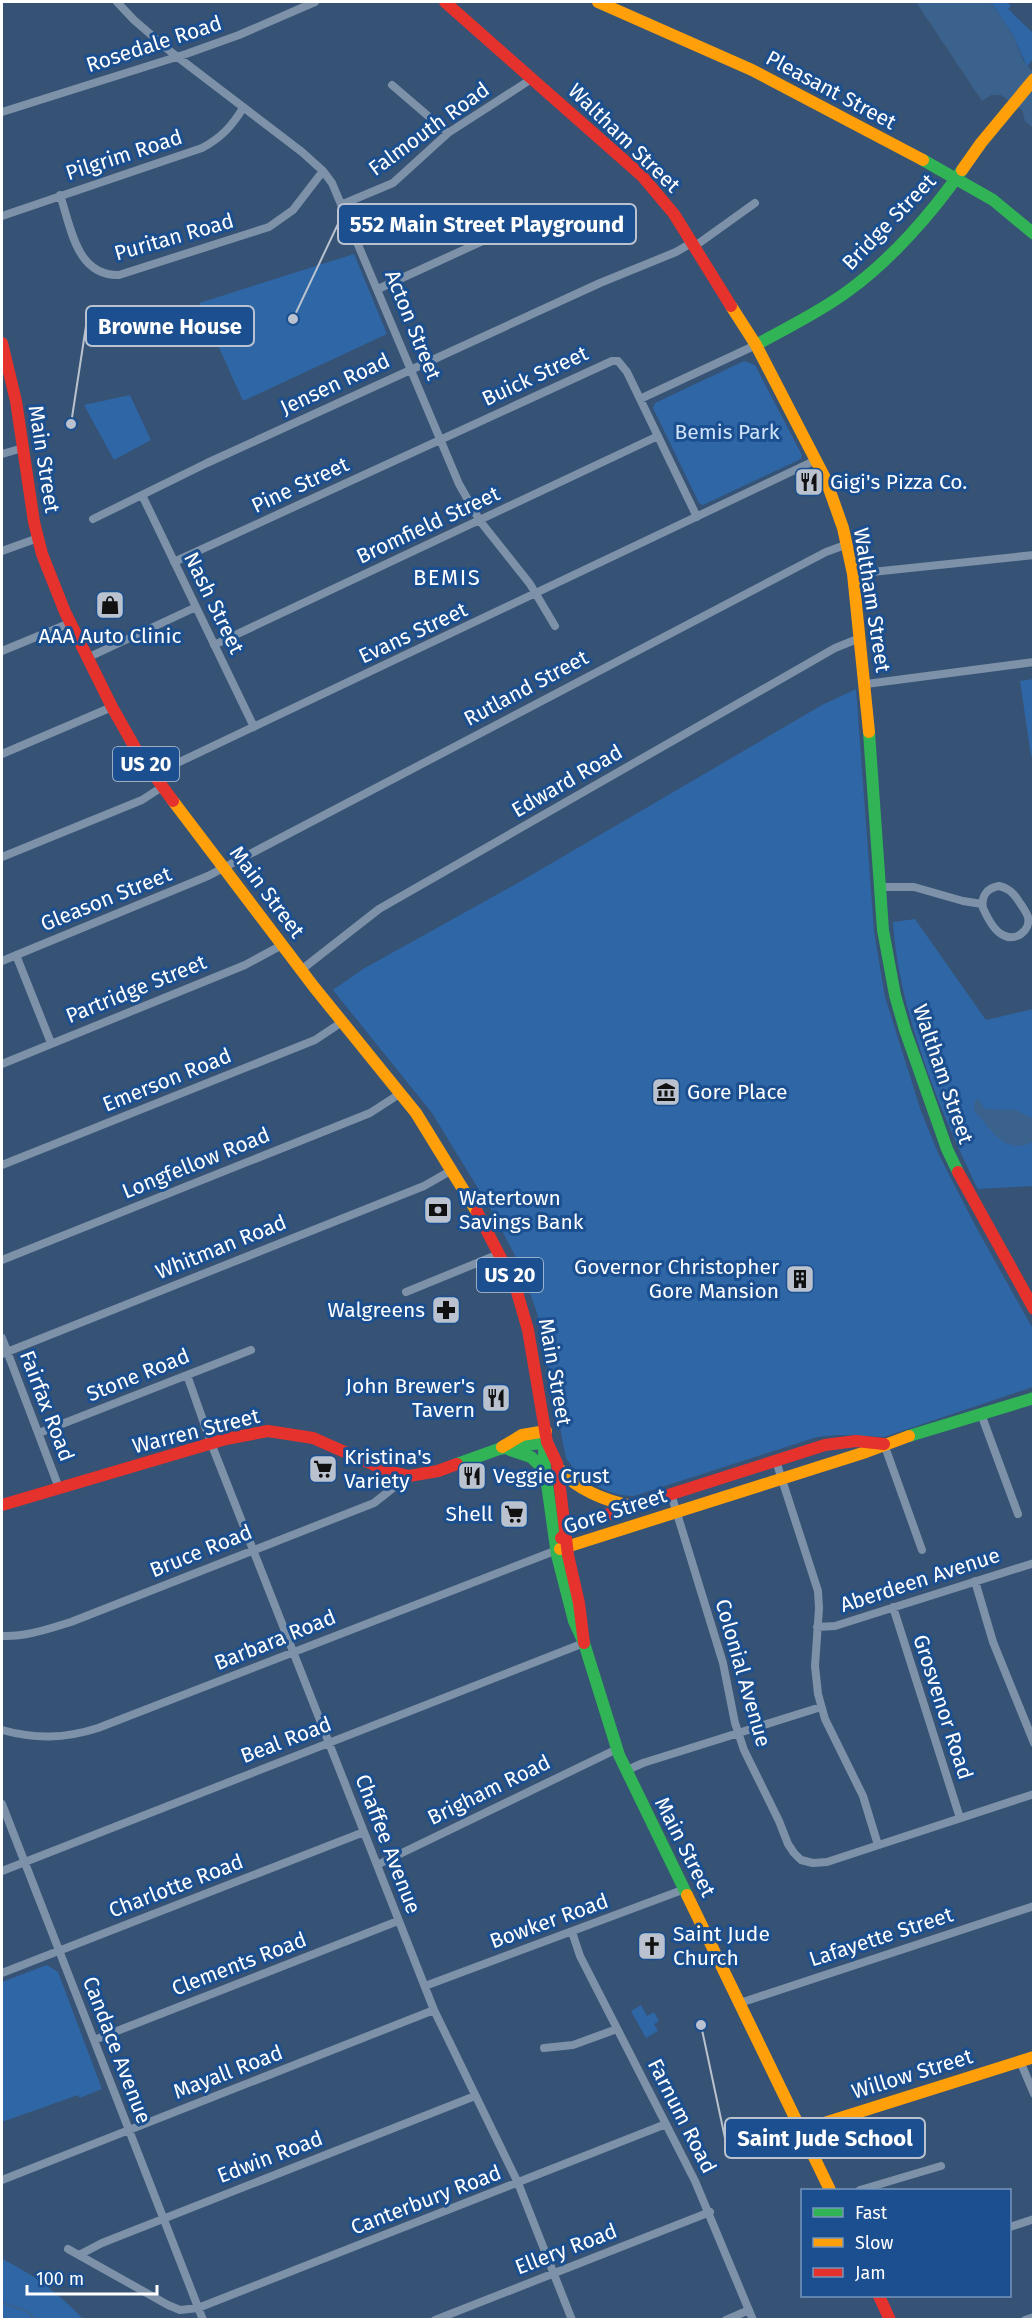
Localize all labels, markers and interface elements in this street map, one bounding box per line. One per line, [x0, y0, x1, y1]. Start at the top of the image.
street label: Rosedale Road [83, 10, 225, 78]
street label: Pleasant Street [761, 45, 901, 135]
street label: Falmouth Road [364, 77, 494, 181]
street label: Waltham Street [562, 78, 686, 198]
street label: Pilgrim Road [62, 124, 186, 186]
street label: Bridge Street [837, 168, 942, 276]
callout: 552 Main Street Playground [338, 204, 636, 244]
street label: Puritan Road [111, 208, 237, 266]
text: 552 Main Street Playground [350, 211, 624, 238]
street label: Acton Street [379, 266, 447, 384]
callout: Browne House [86, 306, 254, 346]
text: Browne House [98, 313, 242, 340]
street label: Buick Street [478, 340, 593, 412]
street label: Jensen Road [276, 347, 394, 421]
street label: Main Street [23, 403, 65, 515]
park label: Bemis Park [675, 419, 780, 445]
street label: Pine Street [247, 451, 353, 519]
restaurant icon: Gigi's Pizza Co. [793, 466, 825, 498]
place label: Gigi's Pizza Co. [830, 469, 967, 495]
street label: Bromfield Street [352, 480, 504, 570]
street label: Waltham Street [848, 526, 896, 675]
street label: Nash Street [178, 548, 250, 659]
district label: BEMIS [413, 564, 481, 591]
shop icon: AAA Auto Clinic [94, 589, 126, 621]
street label: Evans Street [355, 596, 472, 669]
place label: AAA Auto Clinic [39, 623, 181, 649]
street label: Rutland Street [459, 644, 593, 732]
street label: Edward Road [507, 739, 627, 823]
road number: US 20 [113, 747, 179, 781]
street label: Main Street [224, 841, 310, 943]
street label: Gleason Street [37, 861, 176, 937]
street label: Partridge Street [62, 949, 210, 1029]
street label: Waltham Street [907, 1001, 979, 1148]
street label: Emerson Road [99, 1042, 235, 1118]
museum icon: Gore Place [650, 1076, 682, 1108]
place label: Gore Place [687, 1079, 788, 1105]
street label: Longfellow Road [118, 1121, 274, 1205]
place label: Watertown Savings Bank [459, 1185, 584, 1235]
bank icon: Watertown Savings Bank [422, 1194, 454, 1226]
street label: Whitman Road [152, 1209, 290, 1285]
place label: Governor Christopher Gore Mansion [574, 1254, 779, 1304]
road number: US 20 [477, 1258, 543, 1292]
building icon: Governor Christopher Gore Mansion [784, 1263, 816, 1295]
pharmacy icon: Walgreens [430, 1294, 462, 1326]
place label: Walgreens [328, 1297, 425, 1323]
street label: Main Street [533, 1316, 577, 1428]
street label: Stone Road [83, 1343, 193, 1407]
street label: Fairfax Road [14, 1347, 80, 1465]
place label: John Brewer's Tavern [346, 1373, 475, 1423]
restaurant icon: John Brewer's Tavern [480, 1382, 512, 1414]
street label: Warren Street [130, 1403, 263, 1459]
place label: Kristina's Variety [344, 1444, 432, 1494]
supermarket icon: Kristina's Variety [307, 1453, 339, 1485]
restaurant icon: Veggie Crust [456, 1460, 488, 1492]
place label: Veggie Crust [493, 1463, 610, 1489]
street label: Gore Street [560, 1482, 670, 1540]
supermarket icon: Shell [498, 1498, 530, 1530]
place label: Shell [445, 1501, 493, 1527]
street label: Bruce Road [146, 1519, 256, 1583]
street label: Aberdeen Avenue [837, 1542, 1003, 1618]
street label: Colonial Avenue [709, 1596, 777, 1750]
street label: Barbara Road [210, 1604, 340, 1676]
street label: Grosvenor Road [907, 1631, 979, 1783]
street label: Beal Road [237, 1711, 335, 1769]
street label: Brigham Road [423, 1749, 555, 1831]
street label: Chaffee Avenue [349, 1771, 427, 1917]
street label: Main Street [649, 1793, 721, 1902]
street label: Charlotte Road [105, 1848, 247, 1924]
street label: Bowker Road [486, 1888, 612, 1954]
street label: Lafayette Street [806, 1901, 957, 1973]
place label: Saint Jude Church [673, 1921, 770, 1971]
street label: Clements Road [168, 1926, 310, 2002]
church icon: Saint Jude Church [636, 1930, 668, 1962]
street label: Candace Avenue [77, 1973, 157, 2127]
street label: Mayall Road [170, 2039, 286, 2105]
street label: Willow Street [848, 2043, 976, 2105]
street label: Farnum Road [642, 2054, 722, 2178]
callout: Saint Jude School [725, 2118, 925, 2158]
street label: Edwin Road [214, 2125, 326, 2189]
text: Saint Jude School [737, 2125, 913, 2152]
street label: Canterbury Road [347, 2159, 505, 2241]
legend [801, 2189, 1011, 2297]
text: Fast [855, 2202, 888, 2224]
street label: Ellery Road [511, 2218, 621, 2280]
text: Slow [855, 2232, 894, 2254]
scale bar [27, 2258, 158, 2296]
text: Jam [855, 2262, 886, 2284]
text: 100 m [36, 2268, 84, 2290]

